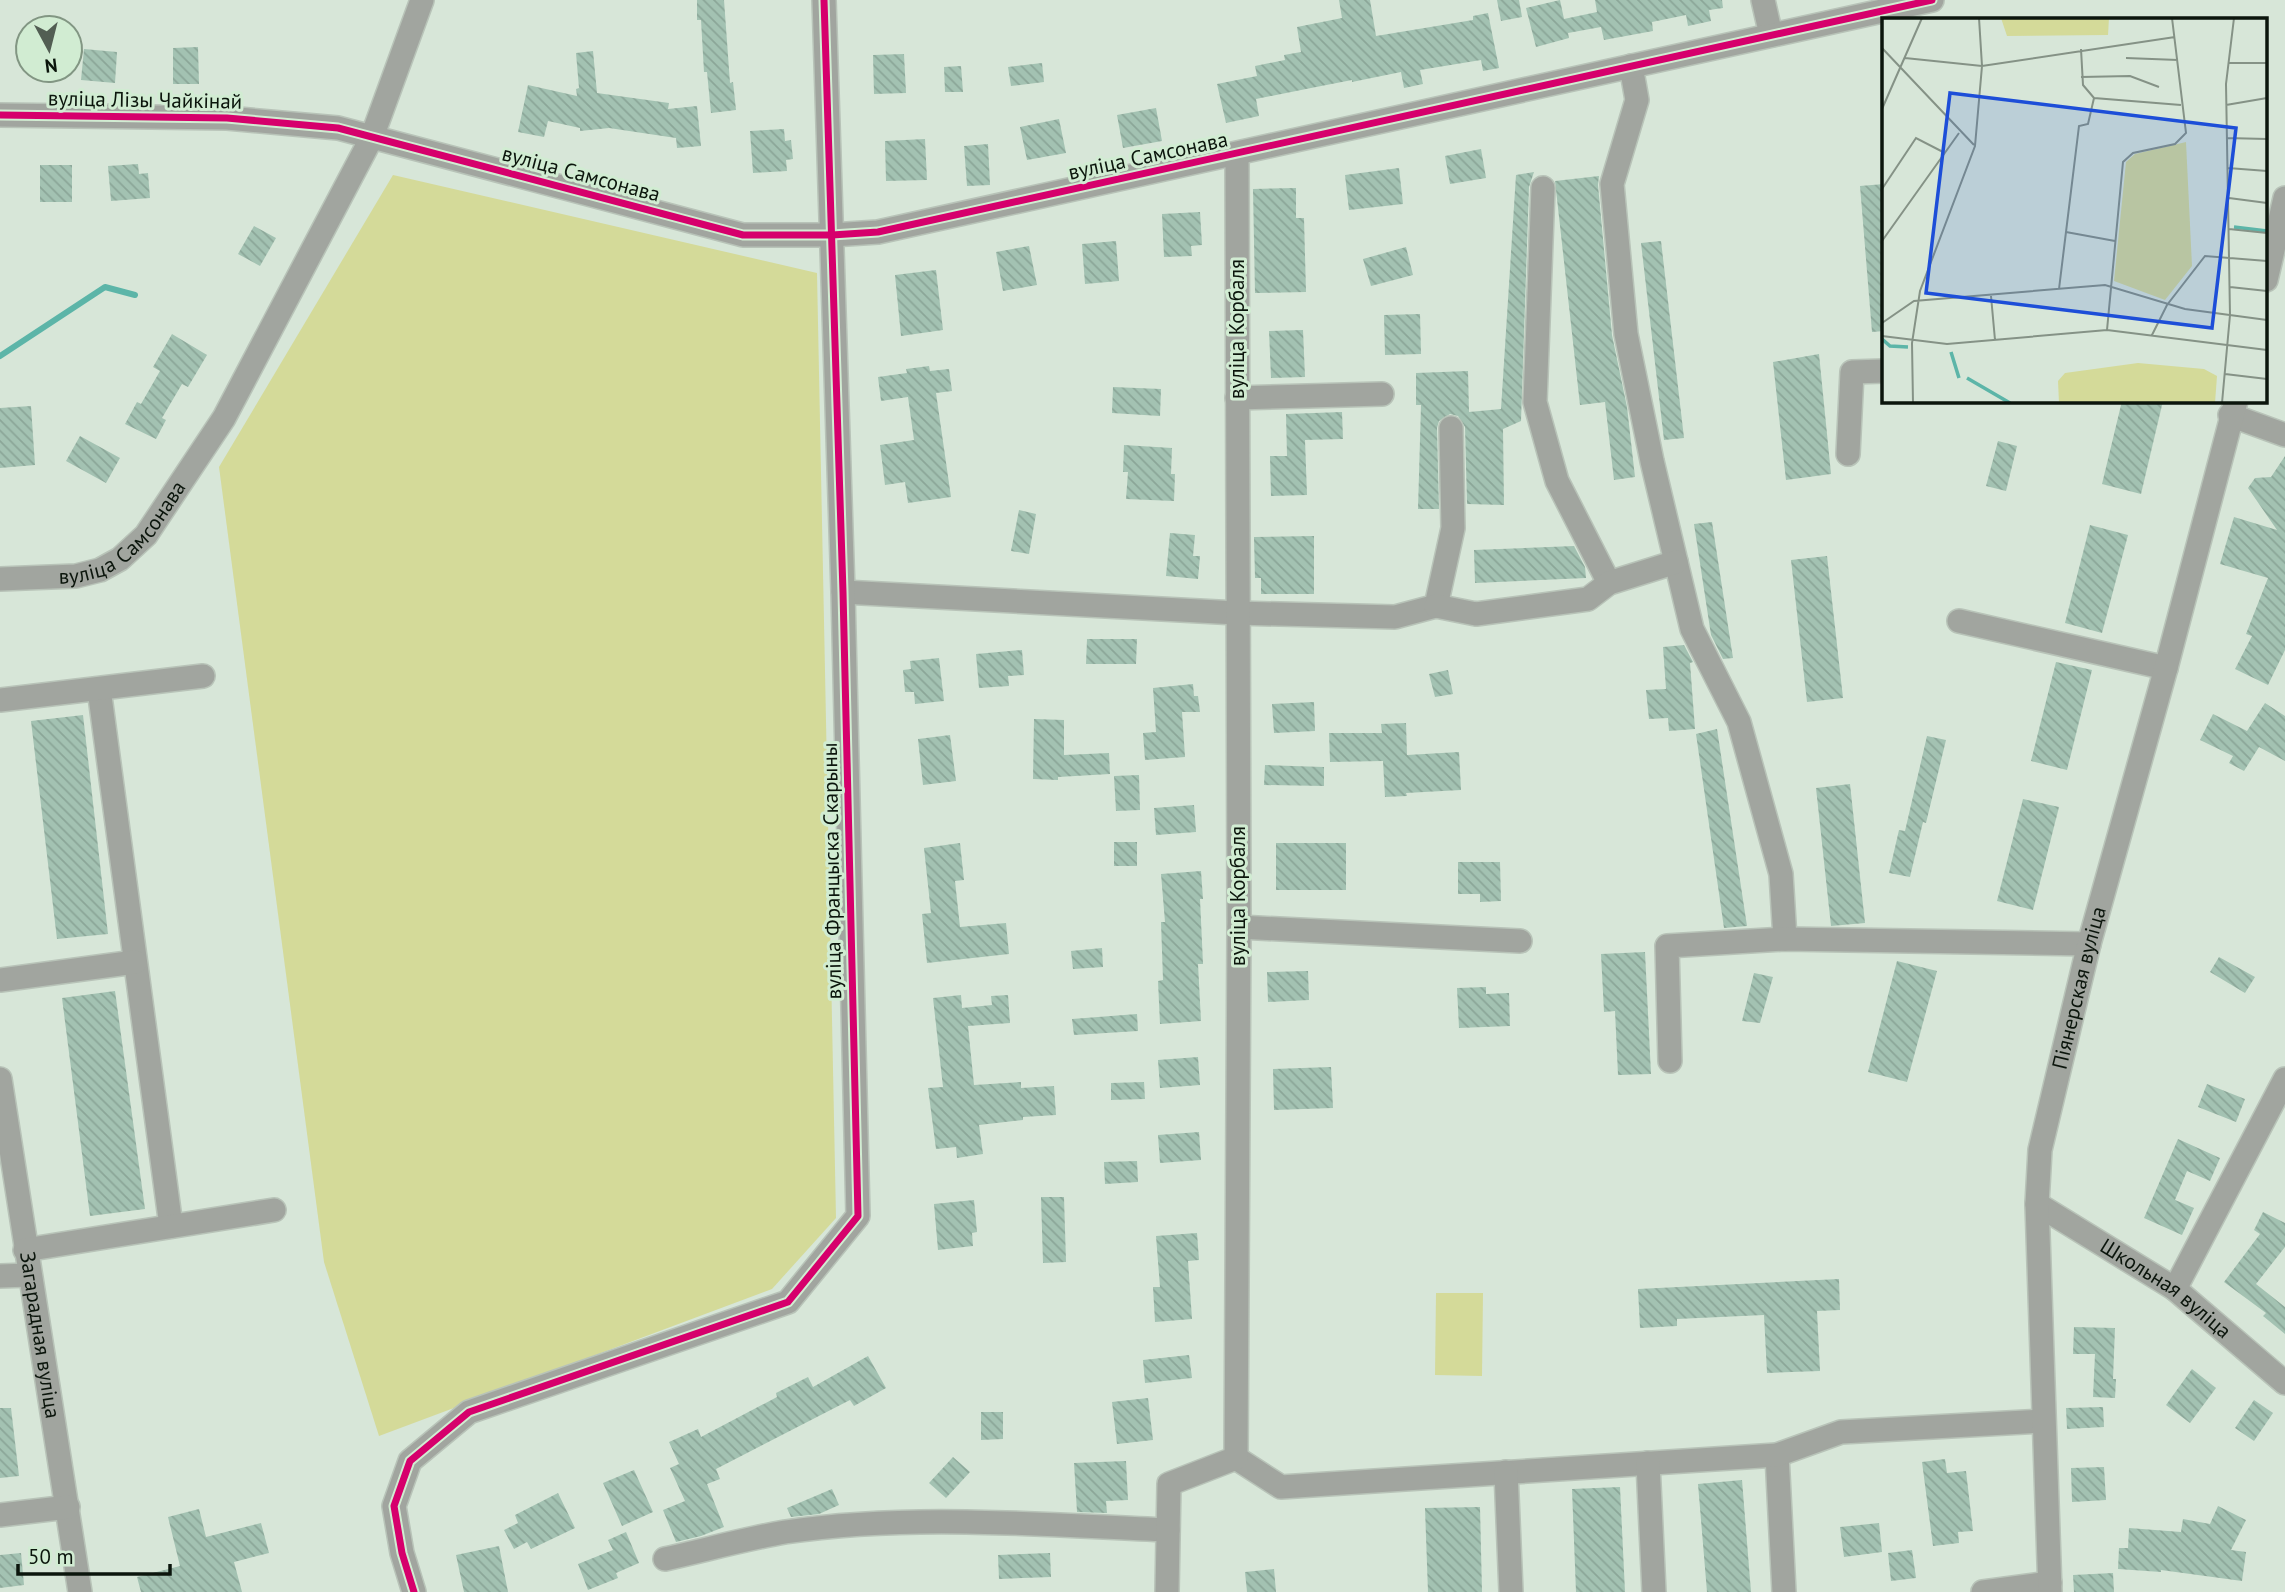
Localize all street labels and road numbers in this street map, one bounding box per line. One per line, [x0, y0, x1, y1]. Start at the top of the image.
street label: вуліца Лізы Чайкінай [48, 84, 242, 115]
street label: вуліца Самсонава [1066, 125, 1230, 186]
street label: вуліца Самсонава [499, 139, 663, 208]
street label: вуліца Корбаля [1223, 259, 1250, 399]
street label: вуліца Самсонава [58, 475, 191, 590]
street label: вуліца Францыска Скарыны [816, 742, 847, 1000]
street label: вуліца Корбаля [1224, 826, 1251, 966]
street label: Піянерская вуліца [2046, 903, 2112, 1072]
street label: Школьная вуліца [2095, 1232, 2237, 1344]
street label: Загарадная вуліца [14, 1249, 67, 1420]

